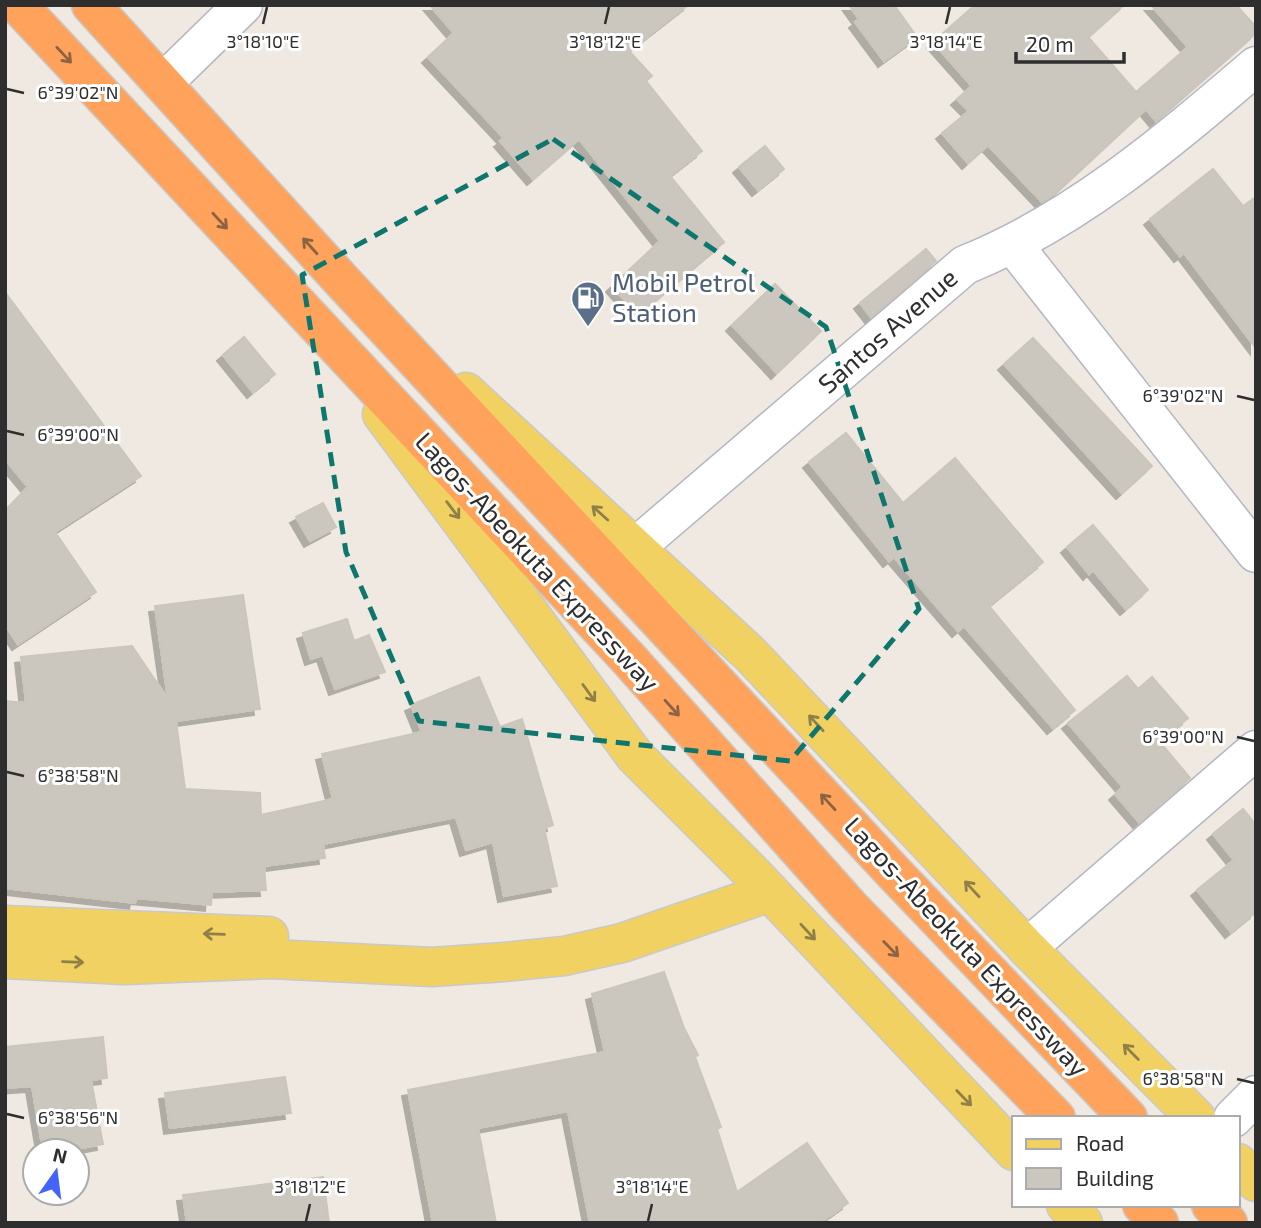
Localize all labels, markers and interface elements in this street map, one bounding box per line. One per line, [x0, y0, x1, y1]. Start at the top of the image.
scale bar [1016, 21, 1124, 65]
text: 3°18'10"E [227, 30, 299, 52]
text: 3°18'12"E [569, 30, 641, 52]
text: 3°18'14"E [910, 30, 983, 52]
text: 20 m [1026, 31, 1074, 56]
one-way arrow [56, 46, 73, 63]
text: 6°39'02"N [38, 81, 118, 103]
one-way arrow [212, 212, 228, 230]
one-way arrow [302, 237, 318, 255]
street label: Santos Avenue [811, 261, 963, 399]
place label: Mobil Petrol Station [612, 266, 756, 327]
fuel station icon: Mobil Petrol Station [569, 279, 607, 328]
text: 6°39'02"N [1143, 384, 1223, 406]
text: 6°39'00"N [37, 423, 119, 445]
street label: Lagos-Abeokuta Expressway [410, 425, 666, 697]
one-way arrow [446, 500, 460, 519]
one-way arrow [592, 506, 610, 522]
one-way arrow [581, 683, 596, 701]
one-way arrow [664, 699, 680, 717]
one-way arrow [808, 715, 825, 733]
text: 6°39'00"N [1142, 725, 1224, 747]
text: 6°38'58"N [37, 764, 119, 786]
one-way arrow [820, 793, 836, 811]
street label: Lagos-Abeokuta Expressway [839, 810, 1095, 1082]
one-way arrow [963, 881, 980, 898]
one-way arrow [799, 923, 816, 940]
one-way arrow [203, 927, 226, 940]
one-way arrow [882, 940, 899, 957]
one-way arrow [62, 956, 85, 969]
one-way arrow [1122, 1044, 1139, 1061]
text: 6°38'58"N [1142, 1067, 1224, 1089]
one-way arrow [955, 1089, 972, 1106]
text: 6°38'56"N [38, 1106, 118, 1128]
legend [1012, 1116, 1240, 1207]
text: Road [1076, 1130, 1124, 1155]
north arrow [21, 1137, 91, 1207]
text: N [51, 1142, 70, 1168]
text: Building [1076, 1165, 1154, 1190]
text: 3°18'12"E [274, 1175, 346, 1197]
text: 3°18'14"E [616, 1175, 689, 1197]

